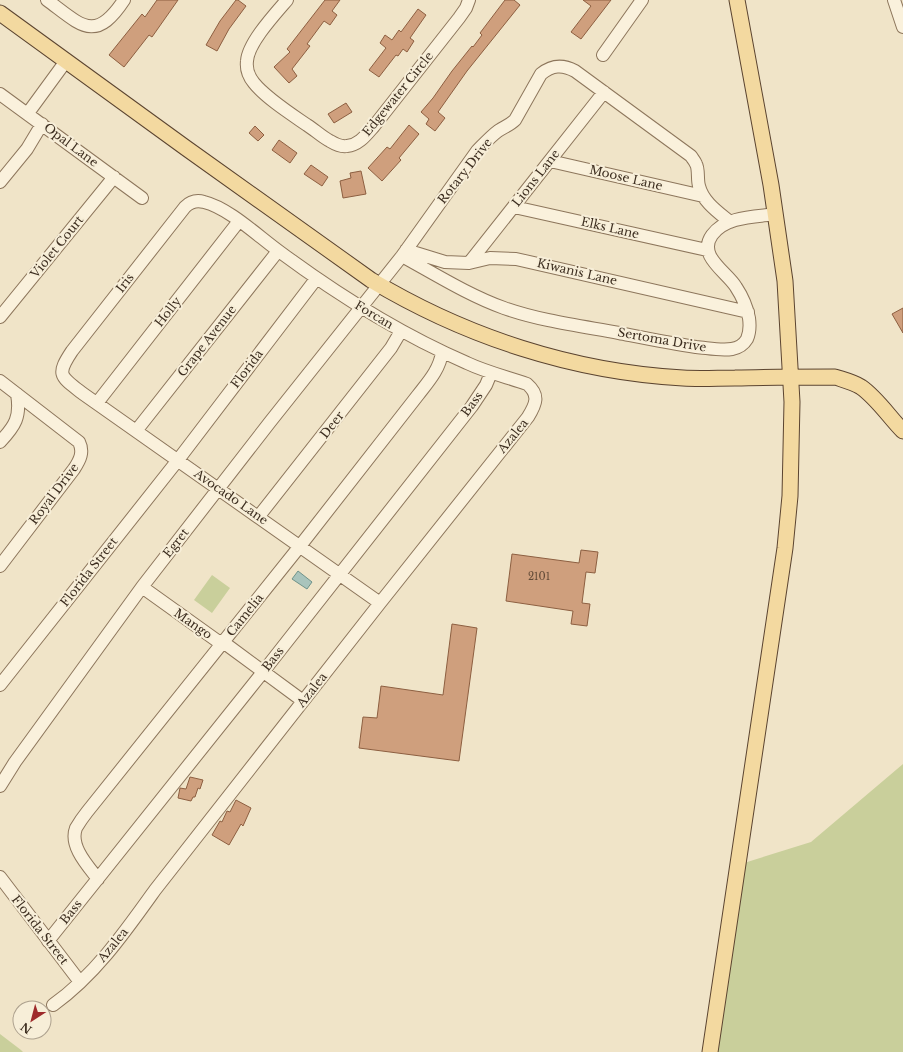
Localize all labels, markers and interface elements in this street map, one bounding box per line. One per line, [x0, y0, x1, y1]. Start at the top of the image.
street label: Edgewater Circle [359, 48, 436, 139]
street label: Opal Lane [41, 119, 101, 170]
street label: Rotary Drive [434, 135, 495, 206]
street label: Lions Lane [509, 146, 563, 209]
street label: Moose Lane [588, 162, 664, 193]
street label: Violet Court [26, 212, 87, 282]
street label: Elks Lane [579, 214, 641, 242]
street label: Kiwanis Lane [536, 255, 619, 288]
street label: Iris [112, 270, 137, 295]
street label: Holly [151, 293, 184, 330]
street label: Forcan [352, 297, 396, 332]
street label: Grape Avenue [174, 302, 239, 379]
street label: Sertoma Drive [617, 324, 708, 355]
street label: Florida [227, 346, 266, 391]
street label: Bass [458, 388, 486, 419]
street label: Deer [316, 408, 347, 441]
street label: Azalea [494, 415, 531, 457]
street label: Royal Drive [26, 460, 82, 527]
street label: Avocado Lane [191, 465, 271, 528]
street label: Egret [160, 525, 192, 560]
street label: Florida Street [57, 534, 121, 609]
house number: 2101 [528, 570, 550, 583]
street label: Camelia [223, 590, 267, 639]
street label: Mango [171, 605, 215, 642]
street label: Bass [258, 644, 287, 674]
street label: Azalea [293, 669, 330, 711]
street label: Florida Street [9, 892, 72, 968]
street label: Bass [56, 897, 85, 927]
street label: Azalea [94, 924, 131, 966]
north arrow [12, 1000, 52, 1040]
text: N [17, 1019, 34, 1037]

